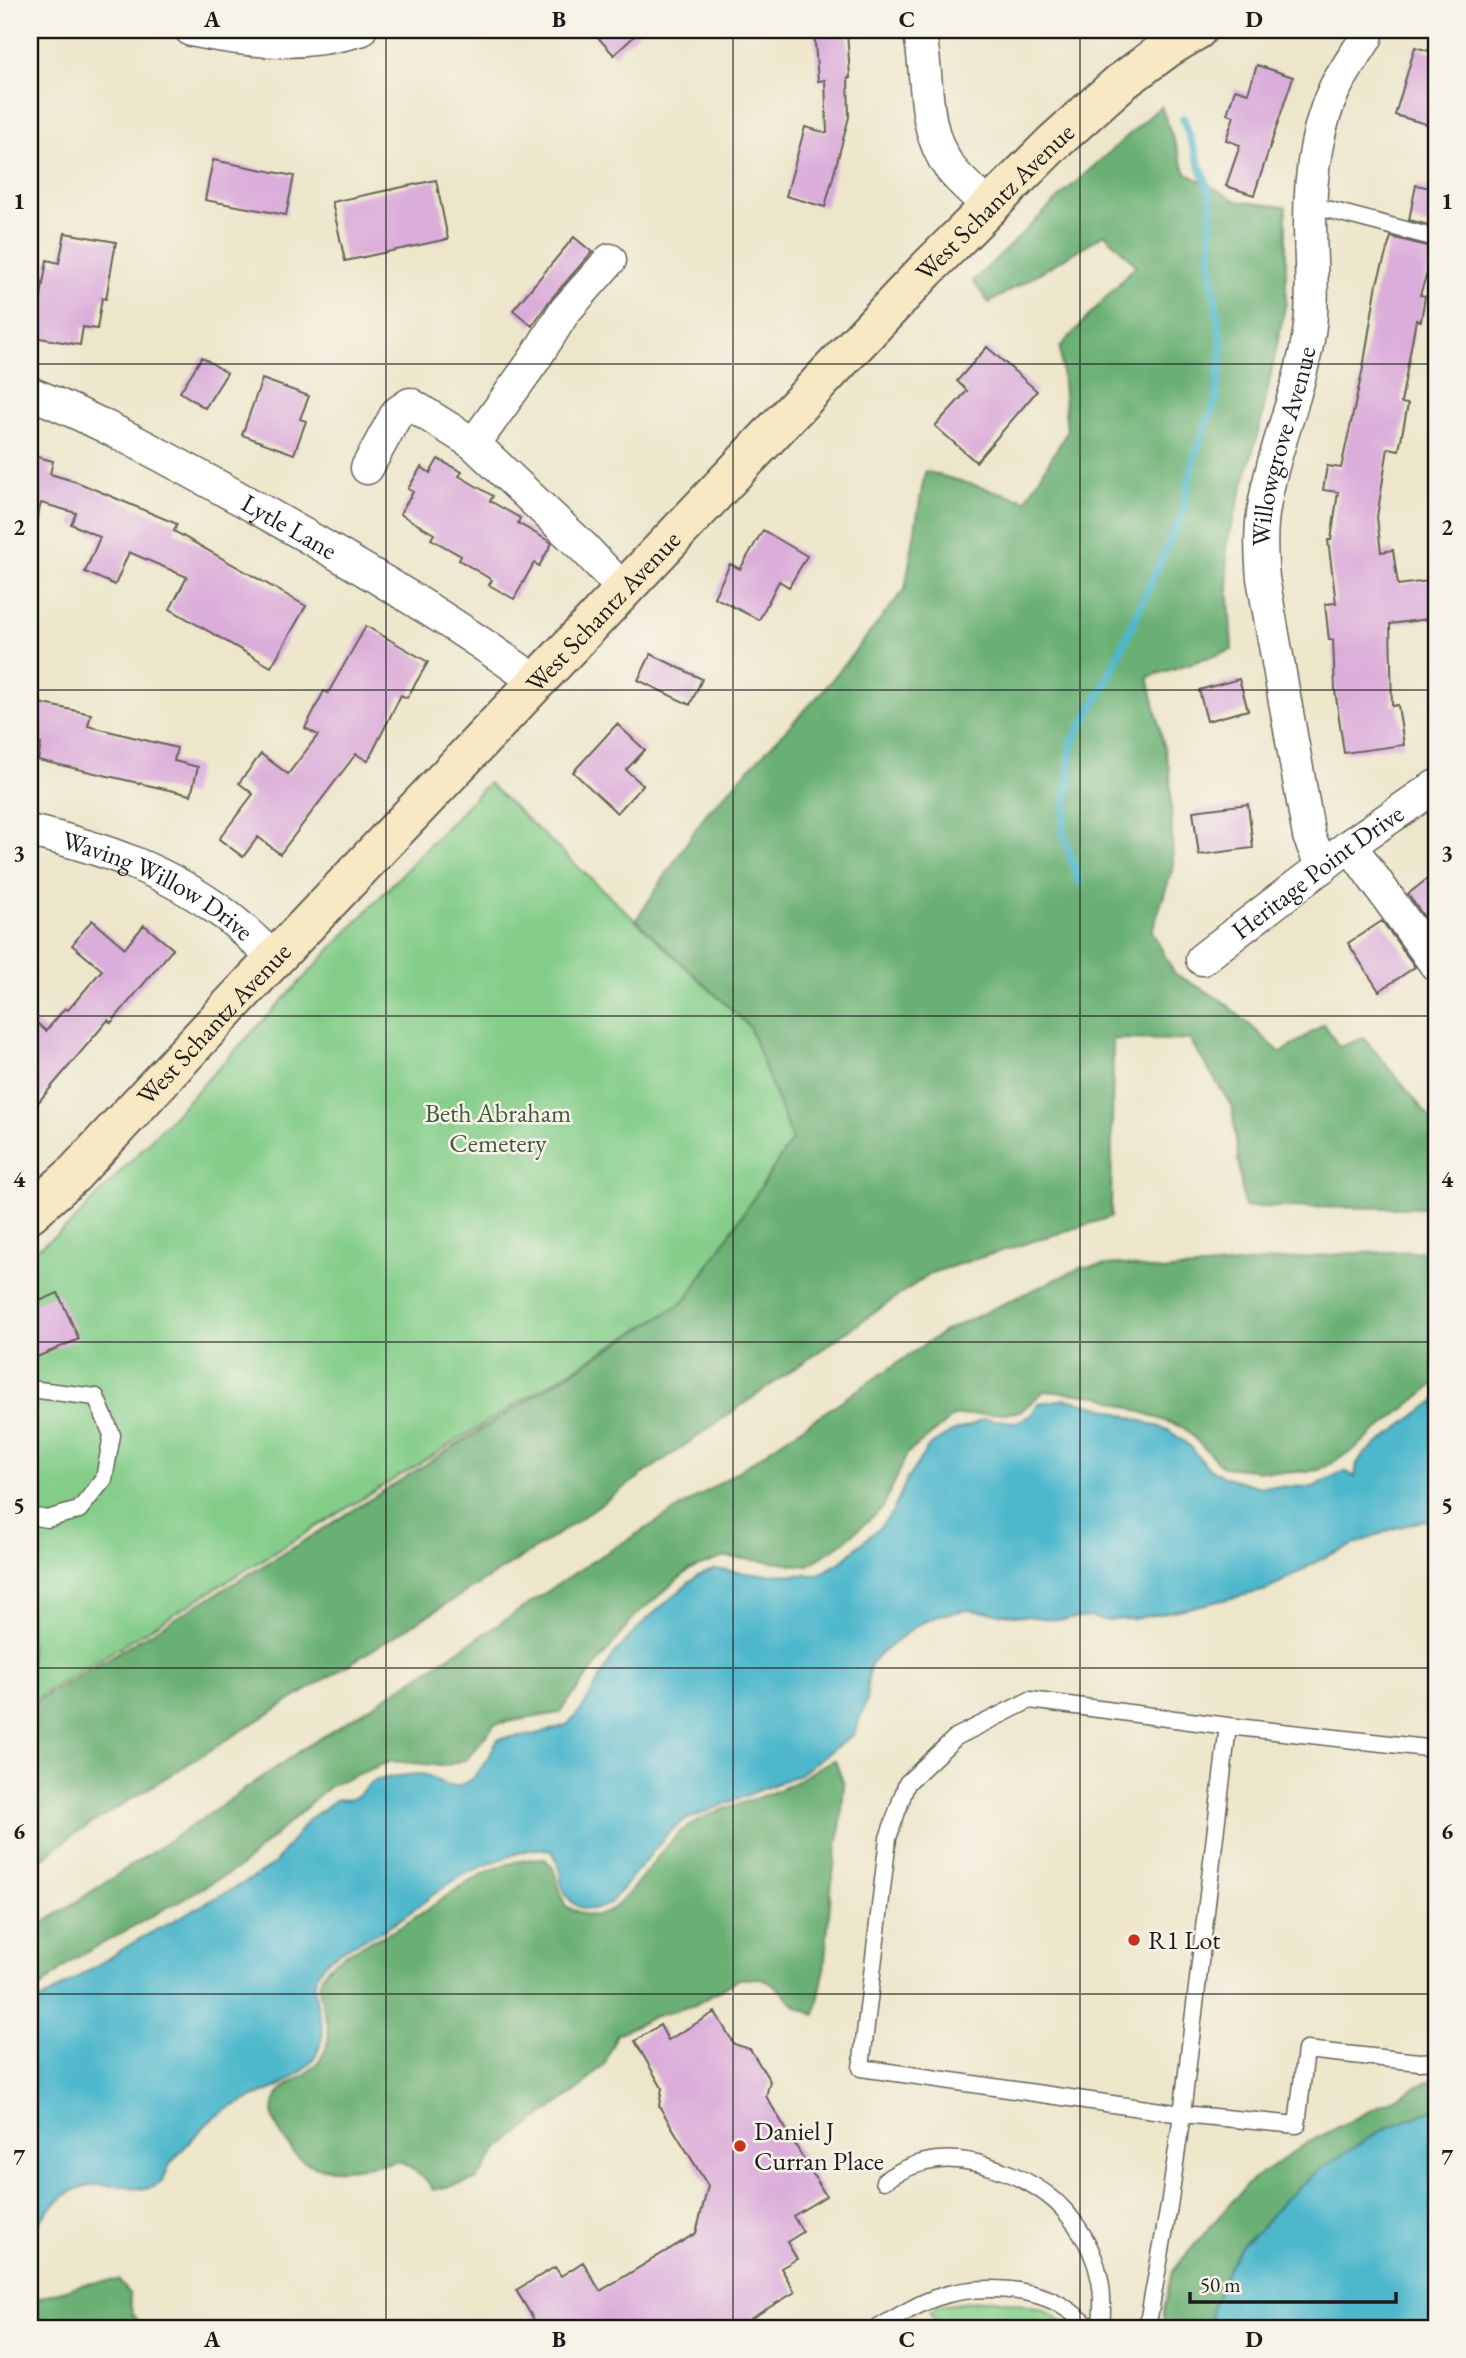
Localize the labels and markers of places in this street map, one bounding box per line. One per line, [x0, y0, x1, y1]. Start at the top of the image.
place label: R1 Lot [1148, 1923, 1220, 1957]
marker: R1 Lot [1126, 1932, 1142, 1948]
place label: Daniel J Curran Place [754, 2114, 884, 2178]
marker: Daniel J Curran Place [732, 2138, 748, 2154]

